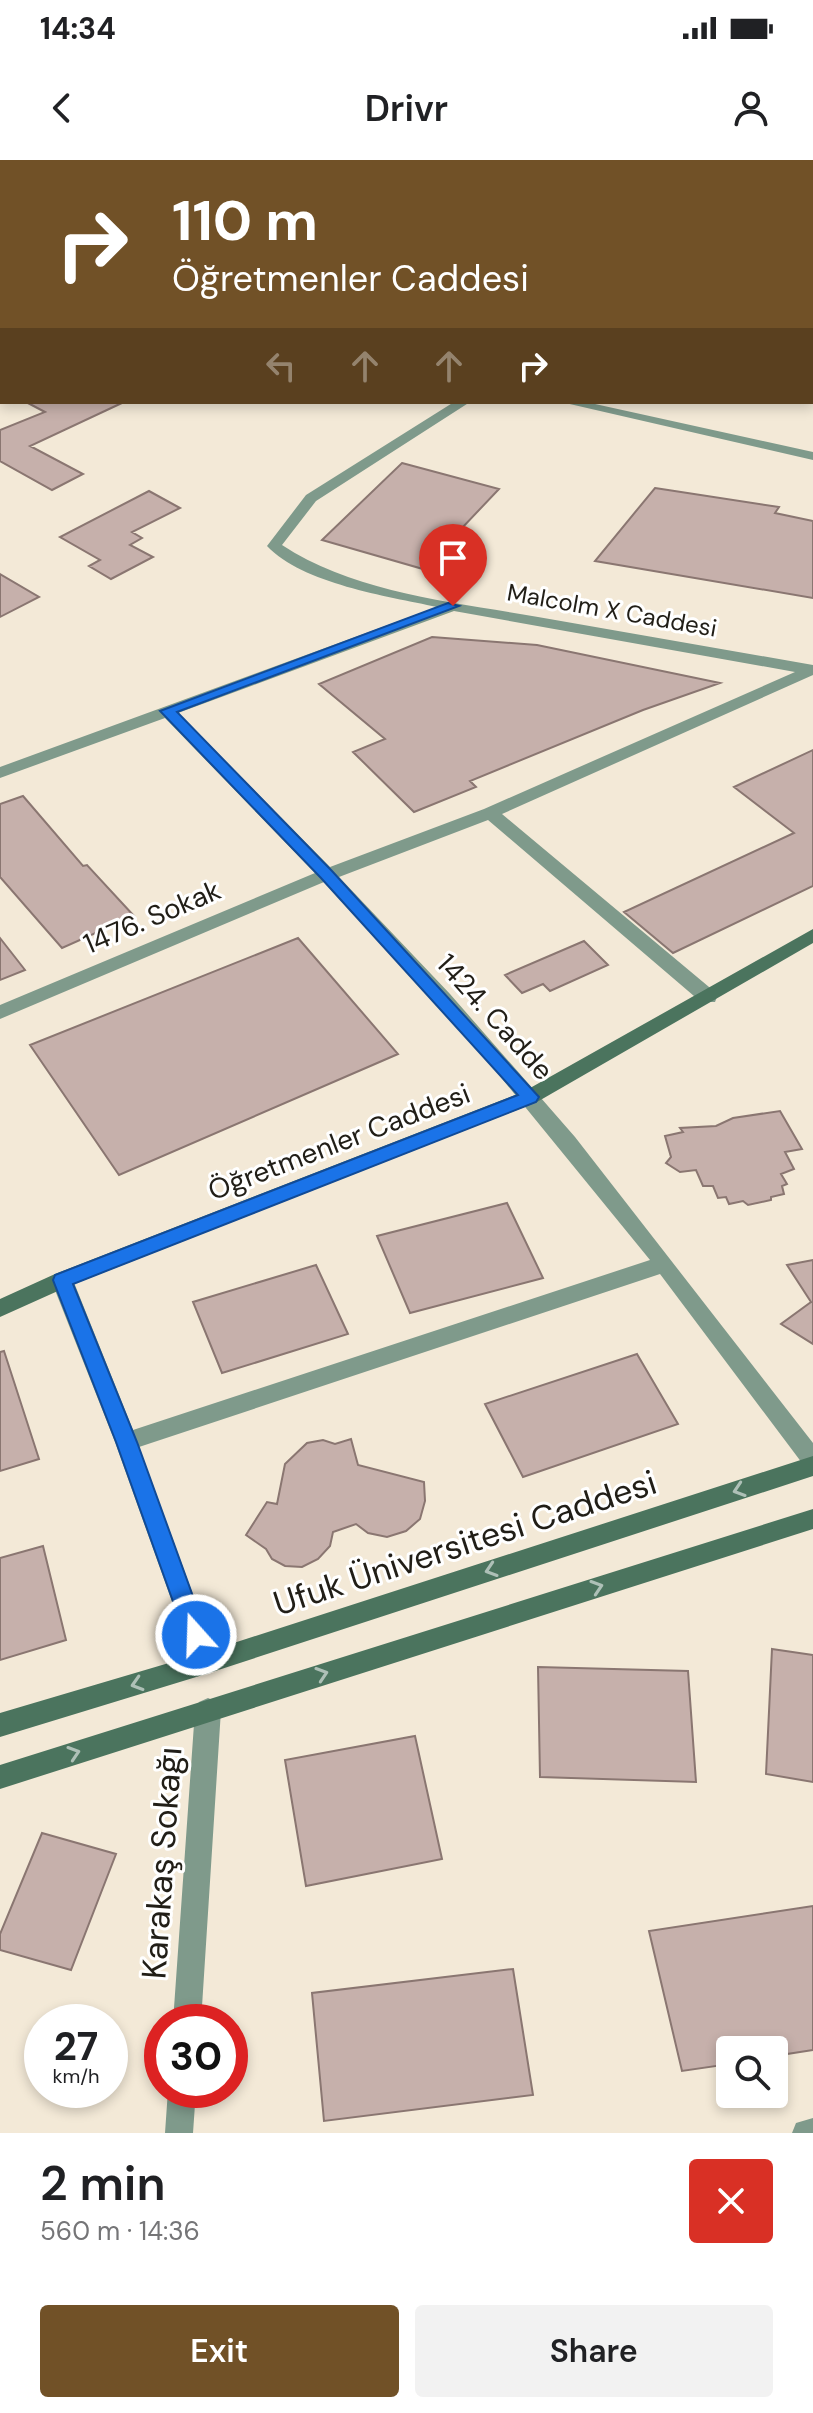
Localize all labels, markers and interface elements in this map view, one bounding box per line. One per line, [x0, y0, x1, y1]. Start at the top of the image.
text: 14:34 [40, 9, 116, 48]
text: Drivr [365, 85, 448, 132]
icon: back [40, 86, 84, 130]
icon: person [729, 86, 773, 130]
text: 110 m [172, 184, 318, 257]
icon: right [40, 192, 144, 296]
text: Öğretmenler Caddesi [172, 255, 529, 302]
icon: left [259, 344, 303, 388]
icon: ahead [343, 344, 387, 388]
icon: ahead [427, 344, 471, 388]
icon: right [511, 344, 555, 388]
pin [419, 524, 487, 606]
icon: arrive [431, 536, 475, 580]
street label: Malcolm X Caddesi [505, 576, 719, 644]
street label: 1476. Sokak [78, 872, 226, 962]
street label: 1424. Cadde [428, 946, 562, 1088]
street label: Öğretmenler Caddesi [203, 1075, 475, 1209]
street label: Ufuk Üniversitesi Caddesi [268, 1460, 662, 1626]
one-way arrow [732, 1481, 746, 1497]
one-way arrow [485, 1561, 499, 1577]
one-way arrow [589, 1581, 603, 1597]
position arrow [154, 1593, 238, 1677]
one-way arrow [315, 1667, 328, 1683]
one-way arrow [131, 1675, 145, 1691]
one-way arrow [67, 1746, 81, 1762]
street label: Karakaş Sokağı [131, 1746, 193, 1980]
speed limit sign: 30 [144, 2004, 248, 2108]
text: 27 [54, 2020, 98, 2072]
map controls [716, 2036, 788, 2108]
button: search [716, 2036, 788, 2108]
text: km/h [52, 2063, 100, 2089]
text: 2 min [40, 2152, 166, 2215]
button: close [689, 2159, 773, 2243]
text: 560 m · 14:36 [40, 2214, 200, 2248]
button: Exit [40, 2305, 399, 2397]
button: Share [415, 2305, 773, 2397]

